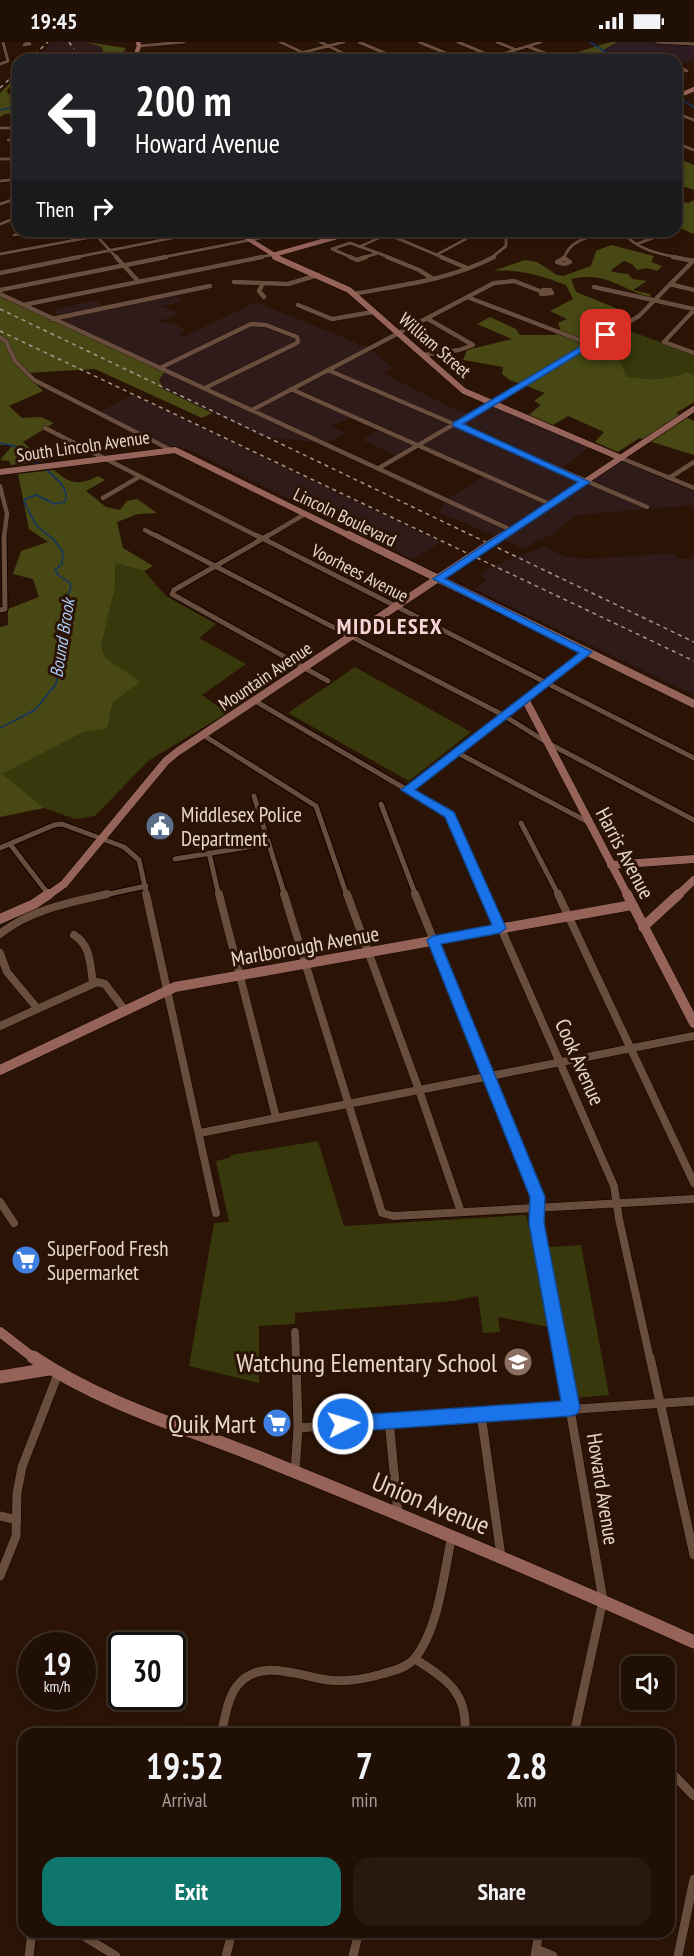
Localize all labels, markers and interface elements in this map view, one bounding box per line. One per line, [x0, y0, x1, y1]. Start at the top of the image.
text: 19:45 [30, 7, 78, 35]
text: 200 m [135, 73, 232, 128]
icon: left [36, 78, 114, 156]
text: Howard Avenue [135, 126, 280, 160]
icon: right [86, 192, 119, 225]
text: Then [36, 195, 74, 223]
street label: William Street [394, 307, 476, 383]
pin [580, 309, 631, 360]
icon: arrive [589, 318, 622, 351]
street label: South Lincoln Avenue [15, 425, 151, 467]
street label: Lincoln Boulevard [290, 482, 400, 552]
street label: Voorhees Avenue [307, 538, 412, 607]
water label: Bound Brook [44, 595, 80, 679]
district label: MIDDLESEX [337, 612, 443, 640]
street label: Mountain Avenue [214, 636, 316, 716]
place label: Middlesex Police Department [181, 801, 302, 852]
street label: Harris Avenue [590, 803, 660, 903]
public building icon: Middlesex Police Department [144, 810, 176, 842]
street label: Marlborough Avenue [229, 920, 381, 972]
street label: Cook Avenue [549, 1015, 611, 1109]
place label: SuperFood Fresh Supermarket [47, 1235, 168, 1286]
supermarket icon: SuperFood Fresh Supermarket [10, 1244, 42, 1276]
place label: Watchung Elementary School [236, 1346, 497, 1379]
school or university icon: Watchung Elementary School [502, 1346, 534, 1378]
position arrow [311, 1392, 375, 1456]
place label: Quik Mart [168, 1407, 256, 1440]
supermarket icon: Quik Mart [261, 1407, 293, 1439]
street label: Howard Avenue [581, 1431, 625, 1547]
street label: Union Avenue [367, 1465, 495, 1541]
speed limit sign: 30 [108, 1632, 186, 1710]
text: 19 [43, 1644, 71, 1683]
map controls [621, 1656, 675, 1710]
button: sound [621, 1656, 675, 1710]
text: km/h [44, 1677, 70, 1696]
text: 19:52 [146, 1742, 224, 1789]
text: 7 [356, 1742, 373, 1789]
text: 2.8 [505, 1742, 547, 1789]
text: Arrival [162, 1787, 207, 1813]
text: min [351, 1787, 377, 1813]
text: km [516, 1787, 537, 1813]
button: Exit [42, 1857, 341, 1926]
button: Share [353, 1857, 651, 1926]

